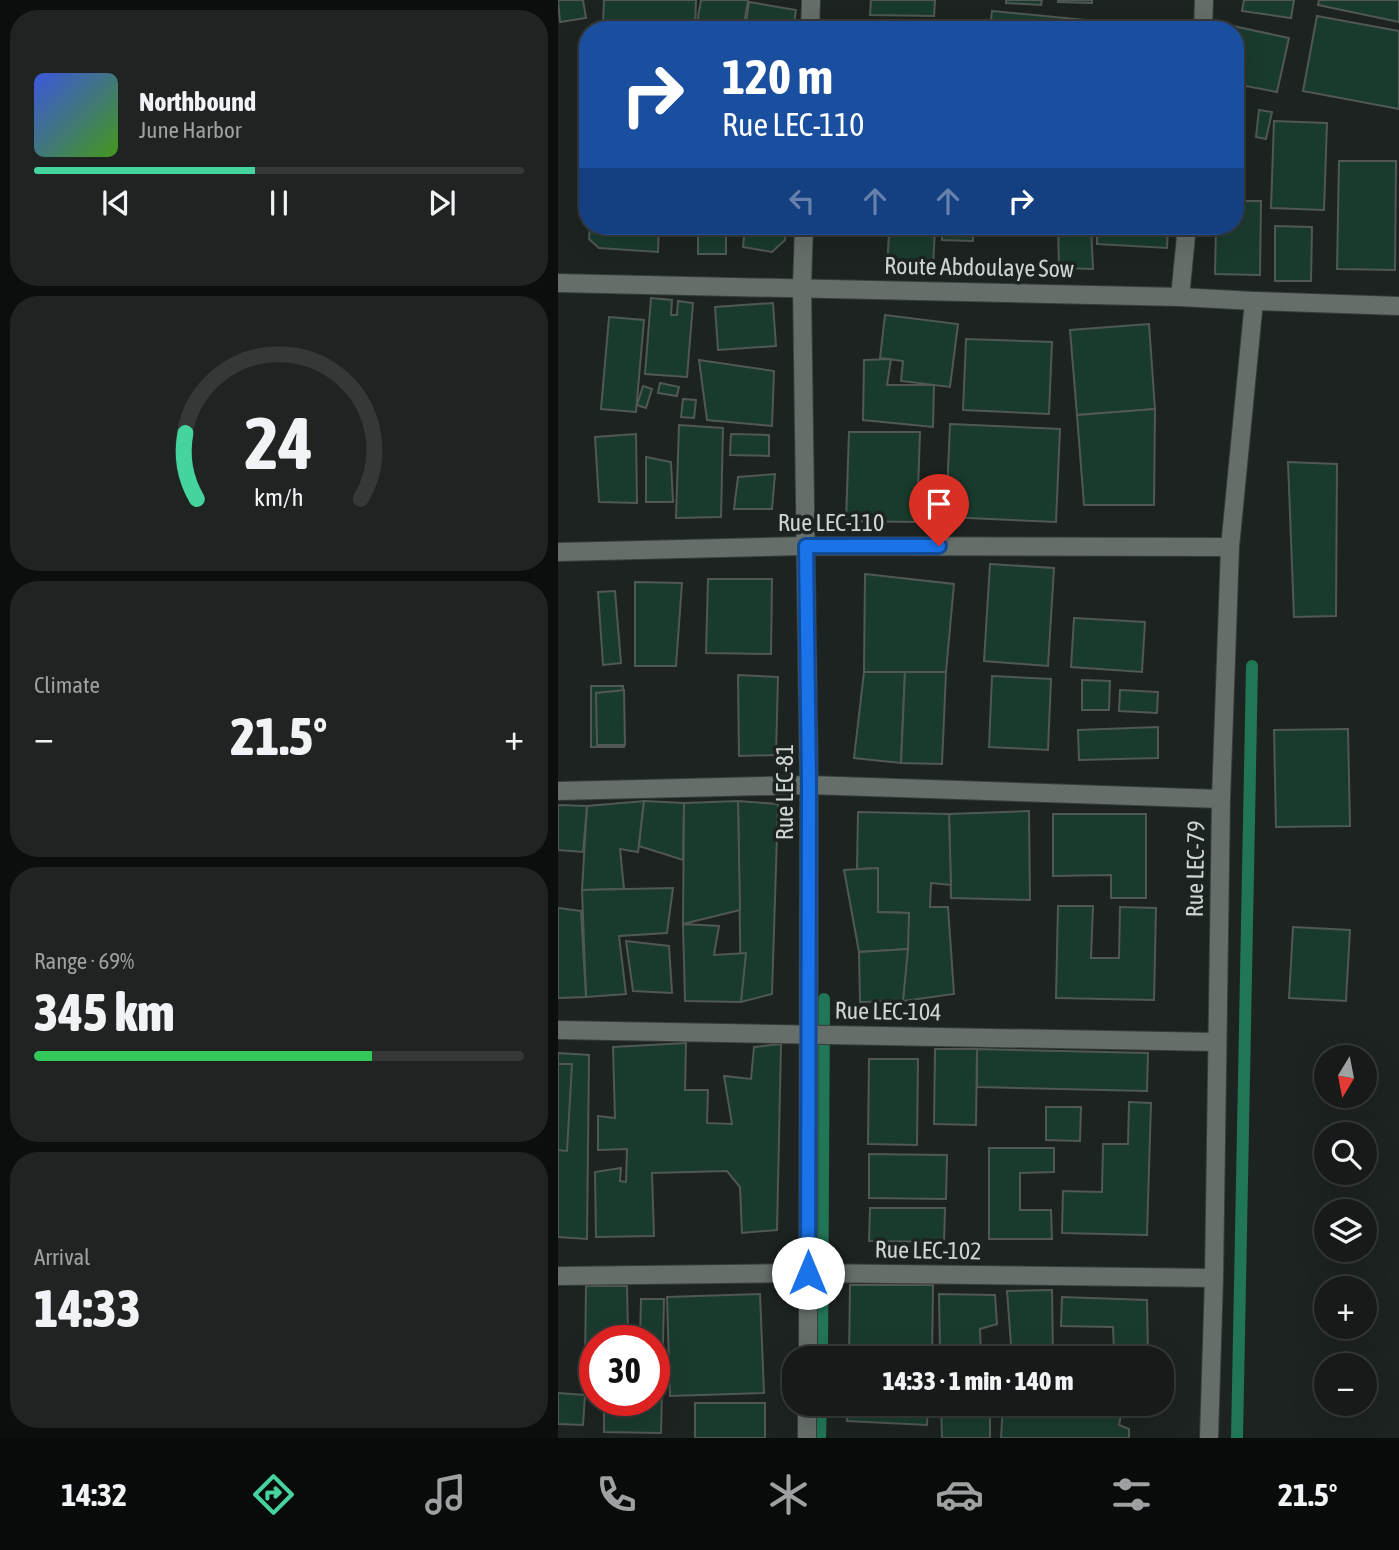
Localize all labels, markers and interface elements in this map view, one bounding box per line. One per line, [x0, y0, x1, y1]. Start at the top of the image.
text: 120 m [722, 48, 833, 104]
icon: right [607, 49, 698, 140]
text: Northbound [139, 87, 256, 117]
text: Rue LEC-110 [722, 106, 864, 143]
text: June Harbor [139, 117, 242, 143]
icon: left [783, 182, 821, 220]
icon: ahead [856, 182, 894, 220]
icon: ahead [929, 182, 967, 220]
icon: right [1002, 182, 1040, 220]
icon: previous [97, 184, 135, 222]
icon: pause [260, 184, 298, 222]
icon: next [423, 184, 461, 222]
street label: Route Abdoulaye Sow [884, 252, 1074, 282]
text: 24 [245, 402, 313, 485]
pin [909, 474, 969, 546]
text: km/h [254, 483, 304, 511]
icon: arrive [920, 485, 958, 523]
street label: Rue LEC-110 [778, 509, 884, 536]
text: Climate [34, 672, 100, 698]
text: 21.5° [231, 706, 327, 766]
text: − [34, 715, 54, 758]
text: + [504, 715, 524, 758]
street label: Rue LEC-81 [771, 744, 798, 840]
street label: Rue LEC-79 [1181, 820, 1209, 918]
text: Range · 69% [34, 948, 134, 974]
text: 345 km [34, 982, 175, 1042]
street label: Rue LEC-104 [834, 997, 942, 1025]
north arrow [1314, 1045, 1377, 1108]
map controls [1314, 1045, 1377, 1416]
button: search [1314, 1122, 1377, 1185]
button: layers [1314, 1199, 1377, 1262]
position arrow [771, 1236, 845, 1310]
street label: Rue LEC-102 [874, 1236, 982, 1264]
text: Arrival [34, 1244, 90, 1270]
button: + [1314, 1276, 1377, 1339]
text: 14:33 [34, 1278, 141, 1338]
speed limit sign: 30 [579, 1325, 670, 1416]
button: − [1314, 1353, 1377, 1416]
text: 14:33 · 1 min · 140 m [883, 1366, 1073, 1396]
icon: directions [249, 1470, 298, 1519]
icon: music [421, 1470, 470, 1519]
icon: phone [592, 1470, 641, 1519]
icon: climate [764, 1470, 813, 1519]
icon: car [935, 1470, 984, 1519]
icon: filters [1107, 1470, 1156, 1519]
text: 14:32 [61, 1476, 127, 1513]
text: 21.5° [1278, 1476, 1338, 1513]

